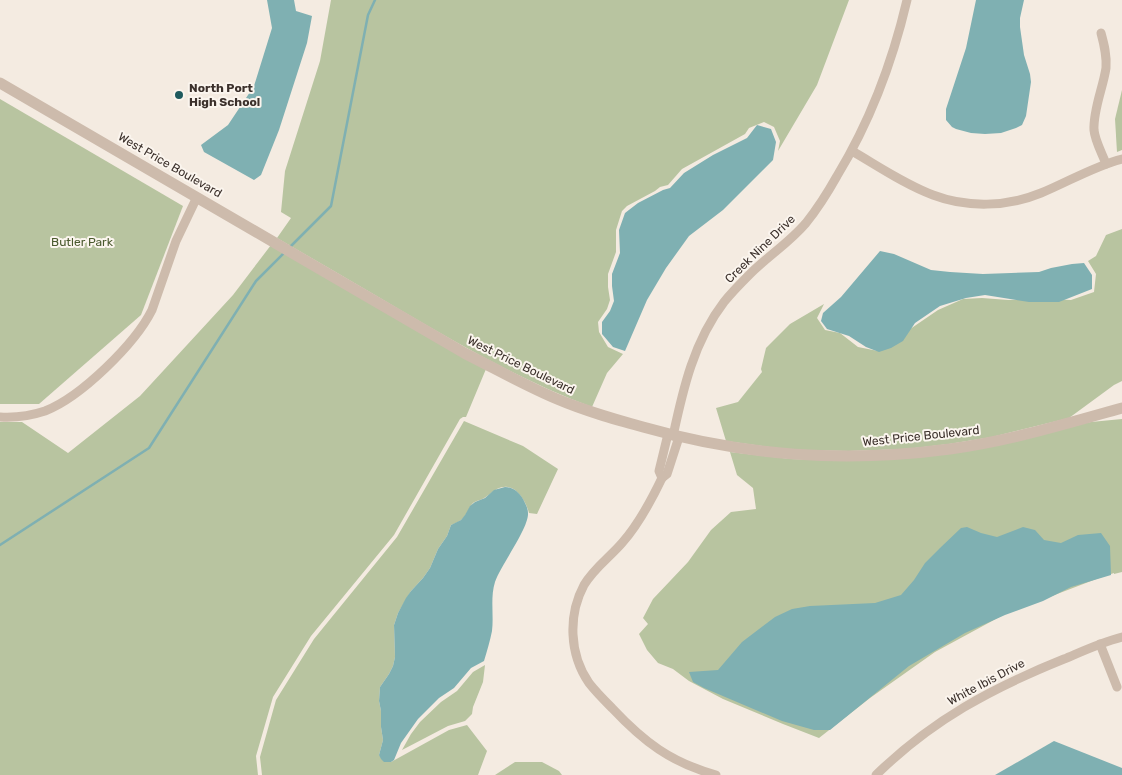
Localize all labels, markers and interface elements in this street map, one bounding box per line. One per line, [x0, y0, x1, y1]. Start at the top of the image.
place label: North Port High School [189, 81, 260, 109]
marker: North Port High School [173, 89, 185, 101]
street label: West Price Boulevard [116, 130, 224, 200]
street label: Creek Nine Drive [722, 212, 798, 286]
park label: Butler Park [51, 235, 114, 249]
street label: West Price Boulevard [465, 333, 577, 397]
street label: West Price Boulevard [862, 423, 980, 449]
street label: White Ibis Drive [945, 656, 1027, 708]

